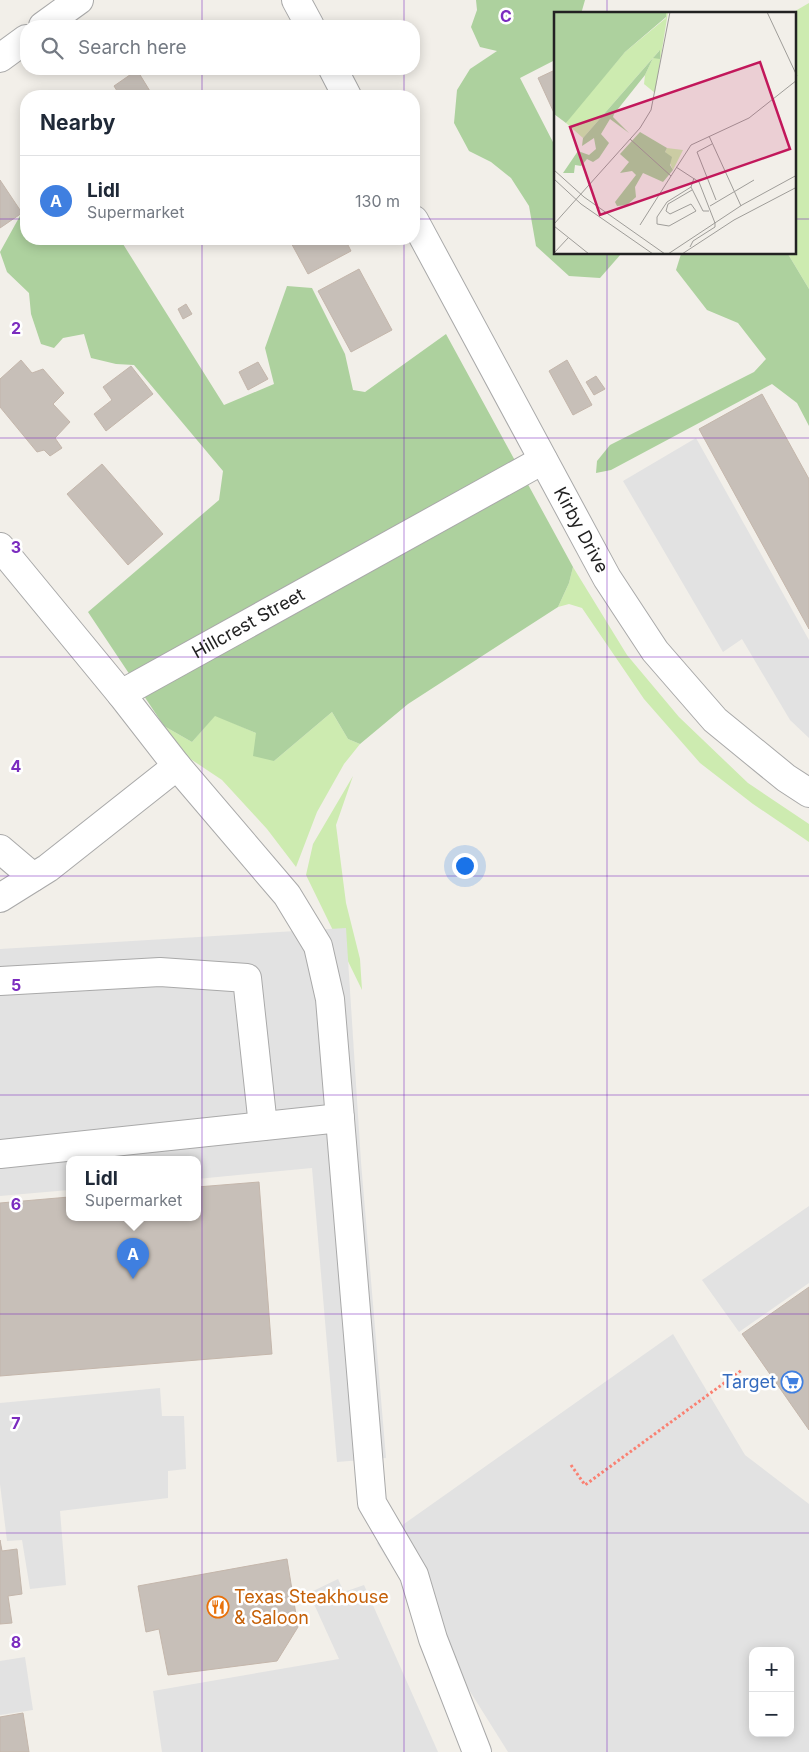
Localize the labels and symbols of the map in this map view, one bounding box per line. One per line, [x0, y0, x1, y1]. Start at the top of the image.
text: C [500, 6, 512, 26]
inset map [554, 12, 796, 255]
text: 2 [11, 318, 21, 338]
street label: Kirby Drive [550, 483, 613, 576]
text: 3 [11, 537, 21, 557]
street label: Hillcrest Street [188, 583, 308, 662]
text: 4 [11, 756, 22, 776]
your location [452, 853, 478, 879]
text: 5 [11, 975, 21, 995]
text: 6 [11, 1194, 21, 1214]
pin: A [117, 1238, 149, 1279]
supermarket icon: Target [780, 1370, 804, 1394]
place label: Target [722, 1371, 776, 1392]
text: 7 [11, 1413, 21, 1433]
place label: Texas Steakhouse & Saloon [234, 1586, 389, 1628]
restaurant icon: Texas Steakhouse & Saloon [206, 1595, 230, 1619]
text: 8 [11, 1632, 21, 1652]

